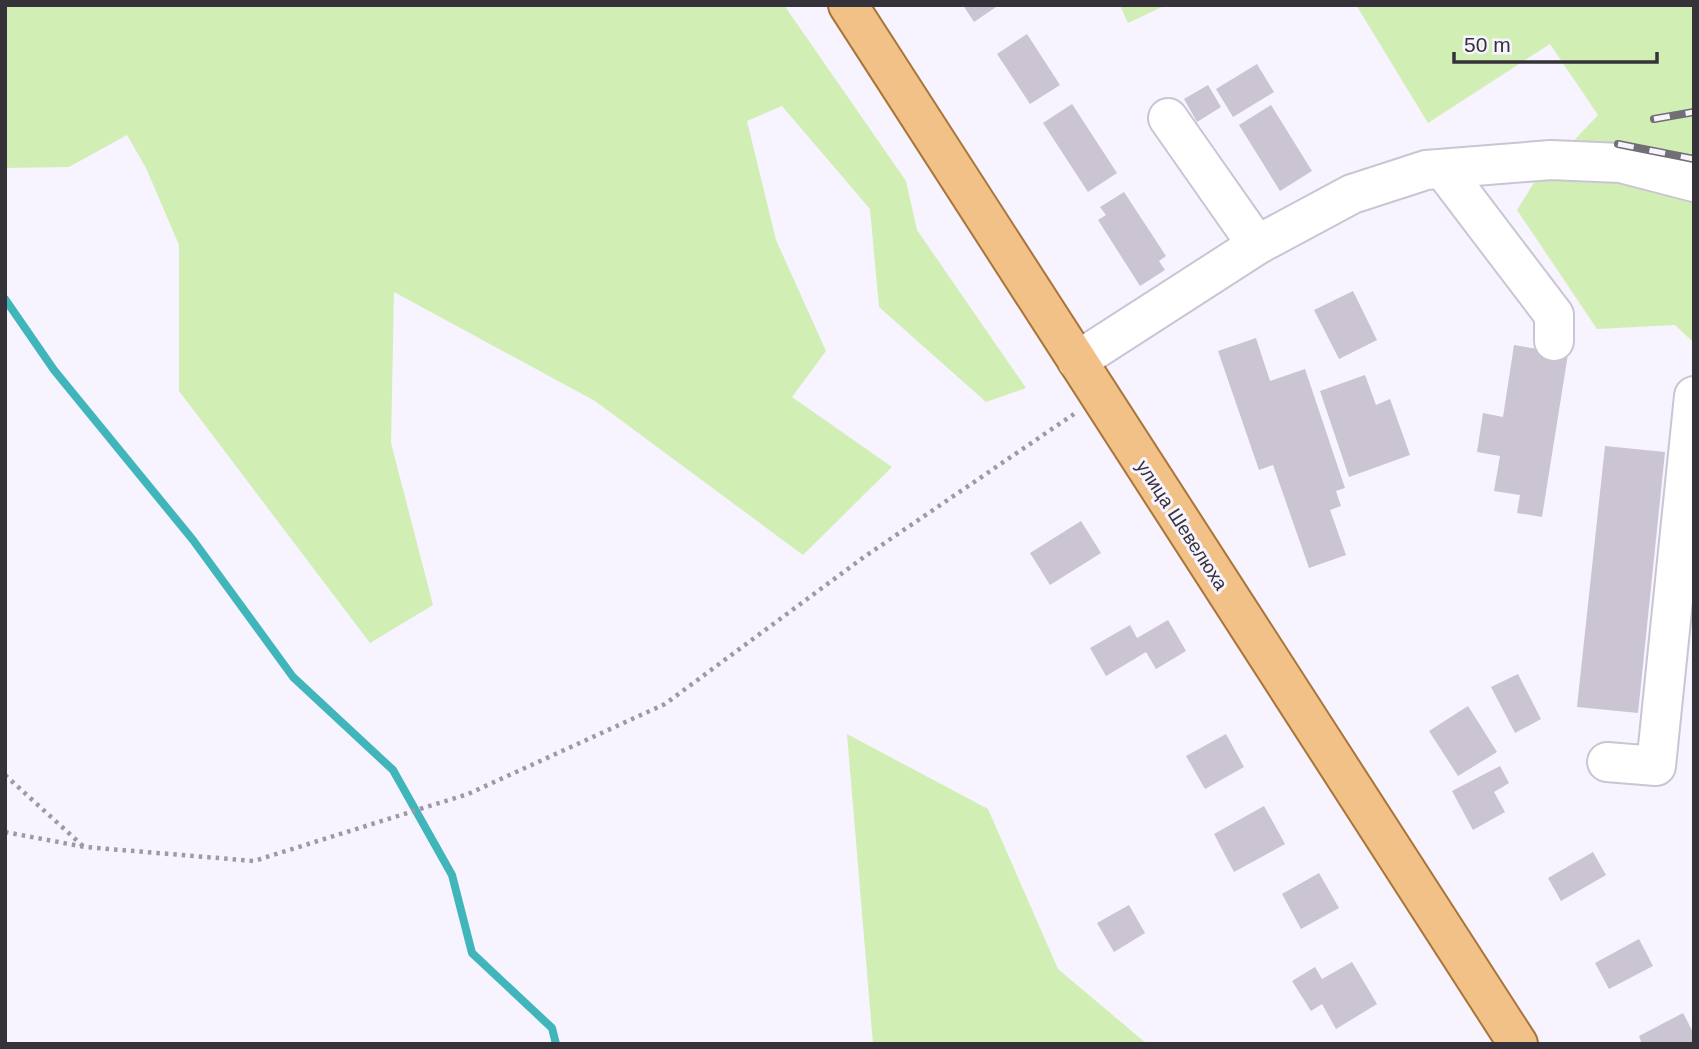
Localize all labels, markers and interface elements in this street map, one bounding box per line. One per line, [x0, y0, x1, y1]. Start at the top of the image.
scale bar [1454, 21, 1657, 65]
text: 50 m [1464, 33, 1511, 56]
street label: улица Шевелюха [1132, 456, 1232, 594]

